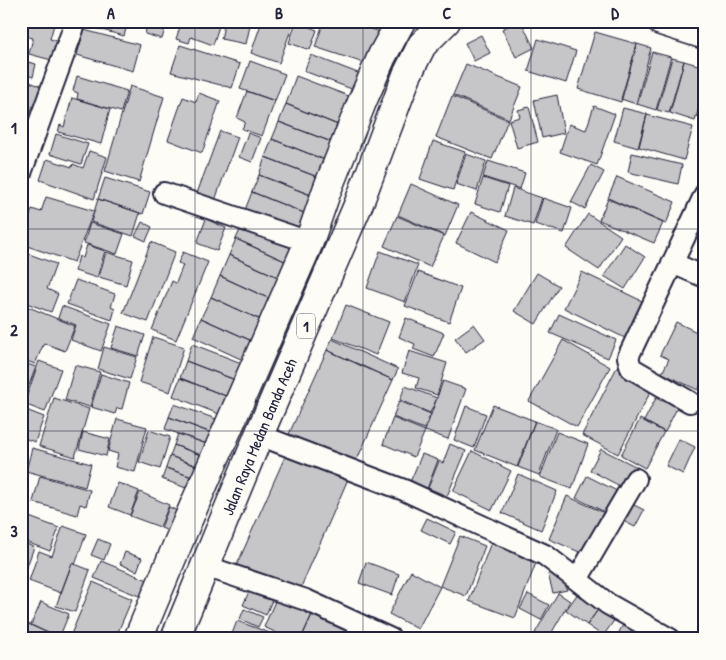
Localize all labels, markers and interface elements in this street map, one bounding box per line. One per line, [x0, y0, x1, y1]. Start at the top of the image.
text: A [107, 2, 115, 24]
text: B [275, 2, 283, 24]
text: C [443, 2, 452, 24]
text: D [611, 2, 619, 24]
text: 1 [11, 117, 17, 139]
road number: 1 [297, 314, 315, 338]
text: 2 [10, 319, 18, 341]
street label: Jalan Raya Medan Banda Aceh [216, 355, 302, 519]
text: 3 [10, 520, 18, 542]

